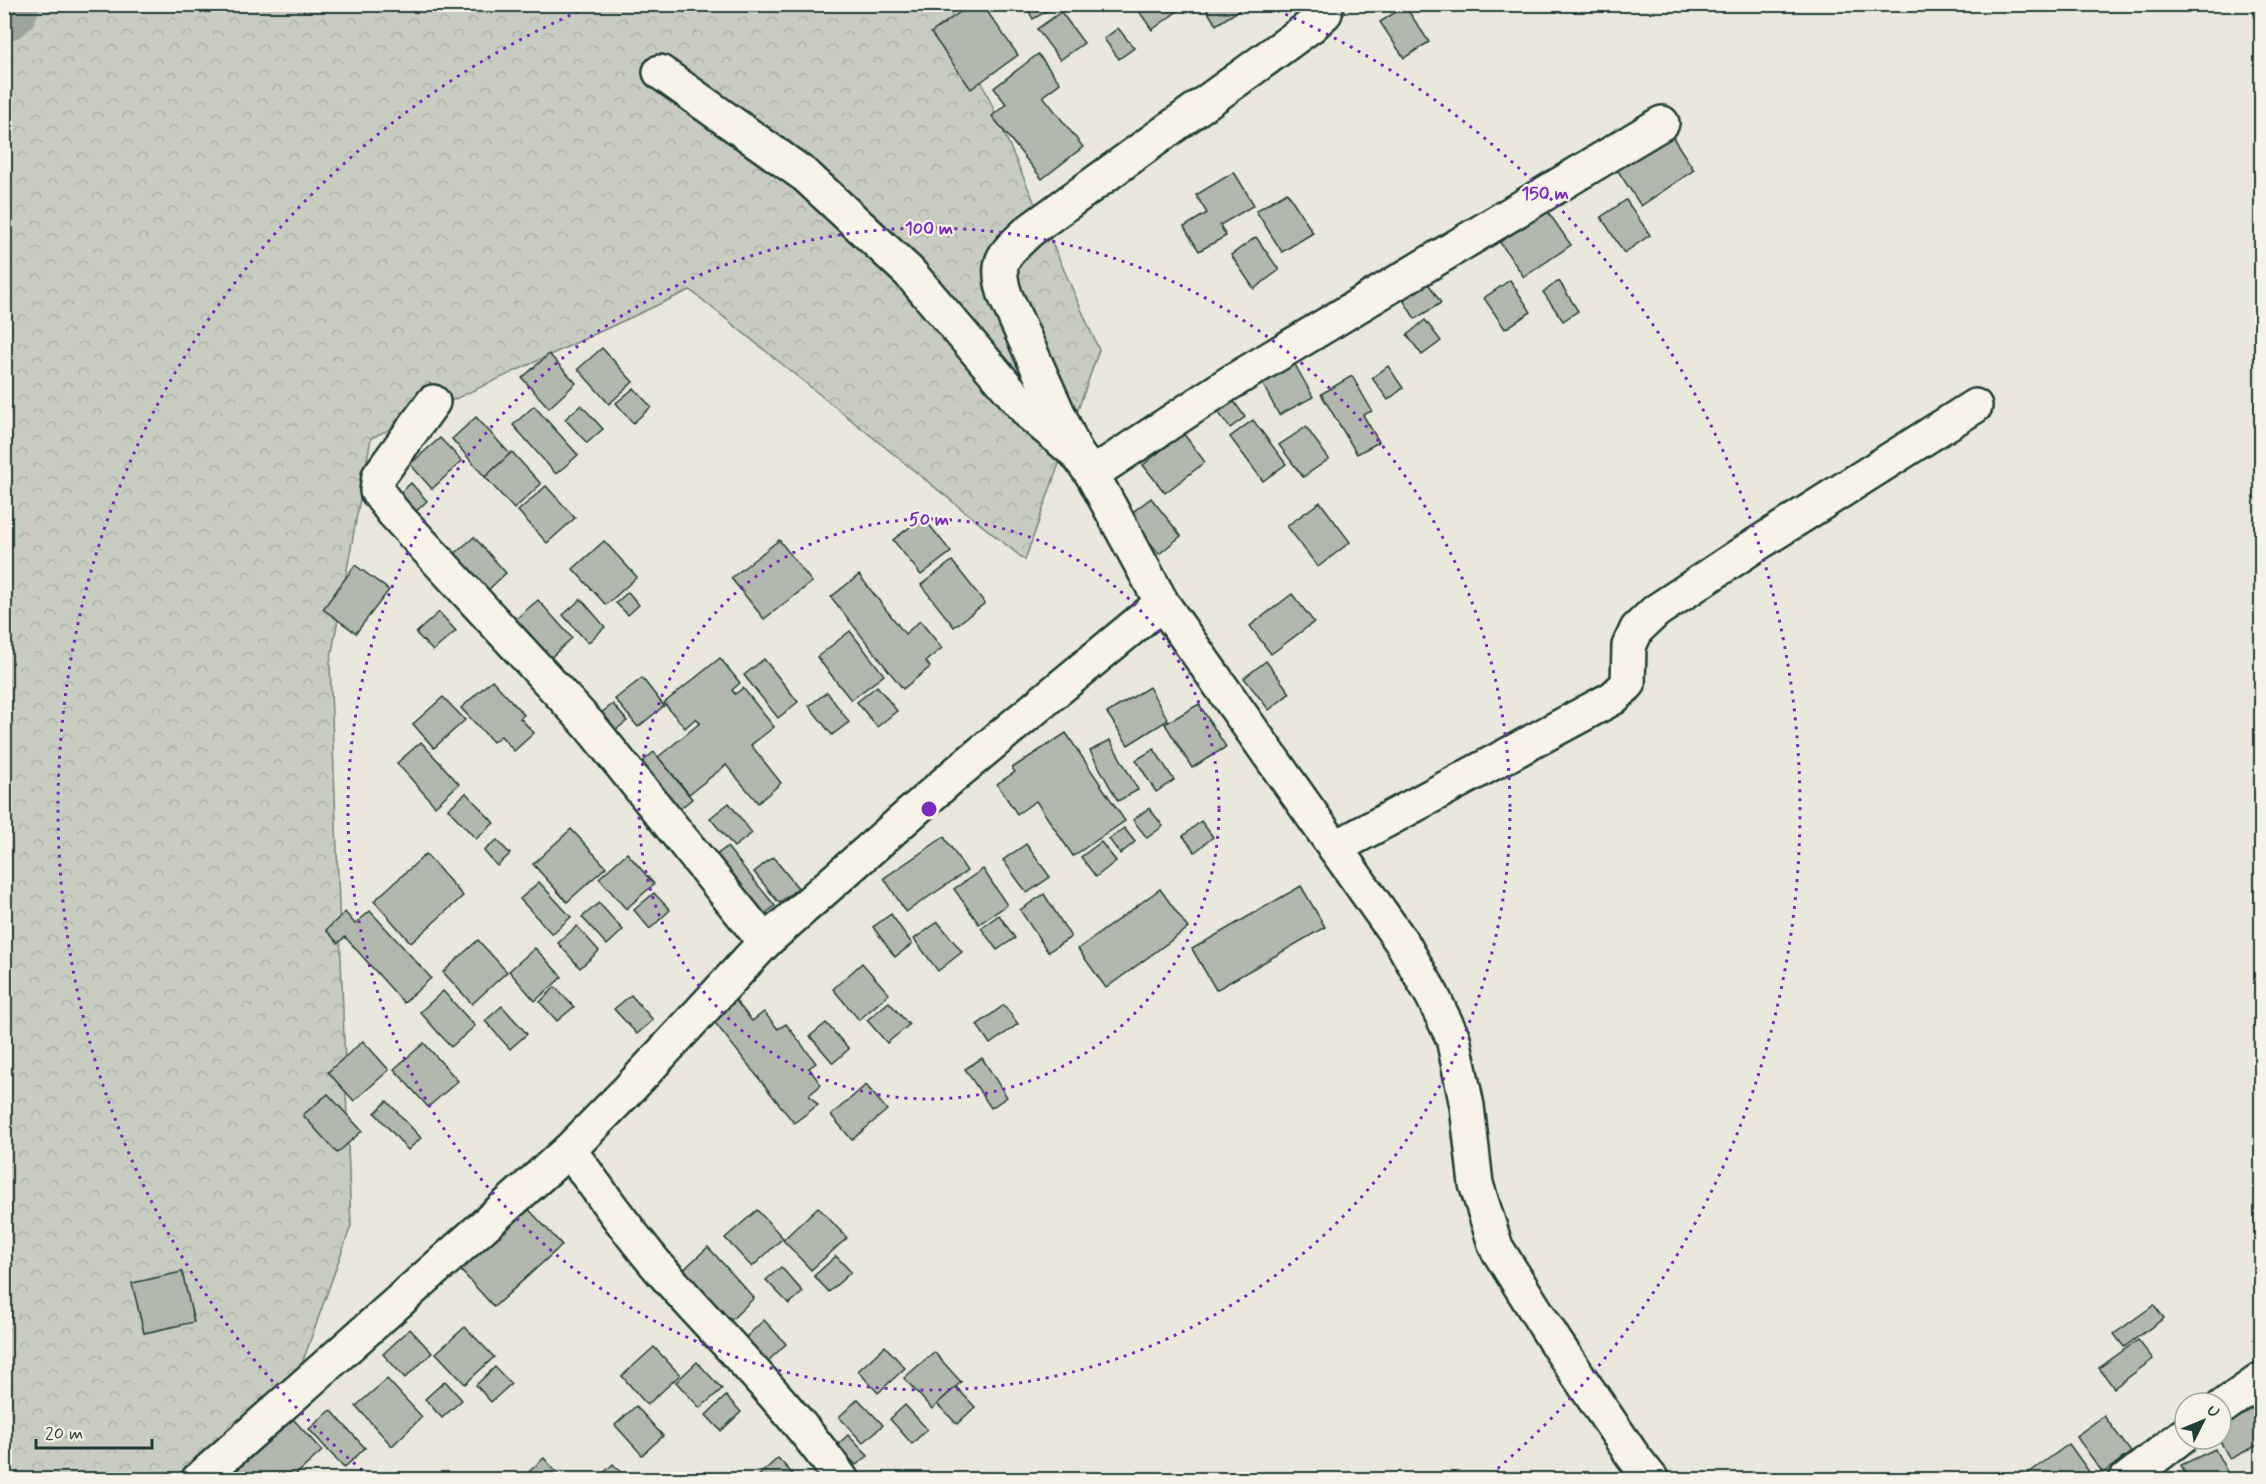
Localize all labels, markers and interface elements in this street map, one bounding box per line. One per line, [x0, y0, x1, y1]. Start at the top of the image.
text: 150 m [1521, 182, 1569, 206]
text: 100 m [905, 217, 953, 241]
text: 50 m [909, 508, 949, 532]
centre of rings [919, 799, 939, 819]
north arrow [2173, 1391, 2233, 1451]
text: U [2202, 1401, 2224, 1423]
scale bar [36, 1412, 152, 1450]
text: 20 m [45, 1422, 83, 1446]

